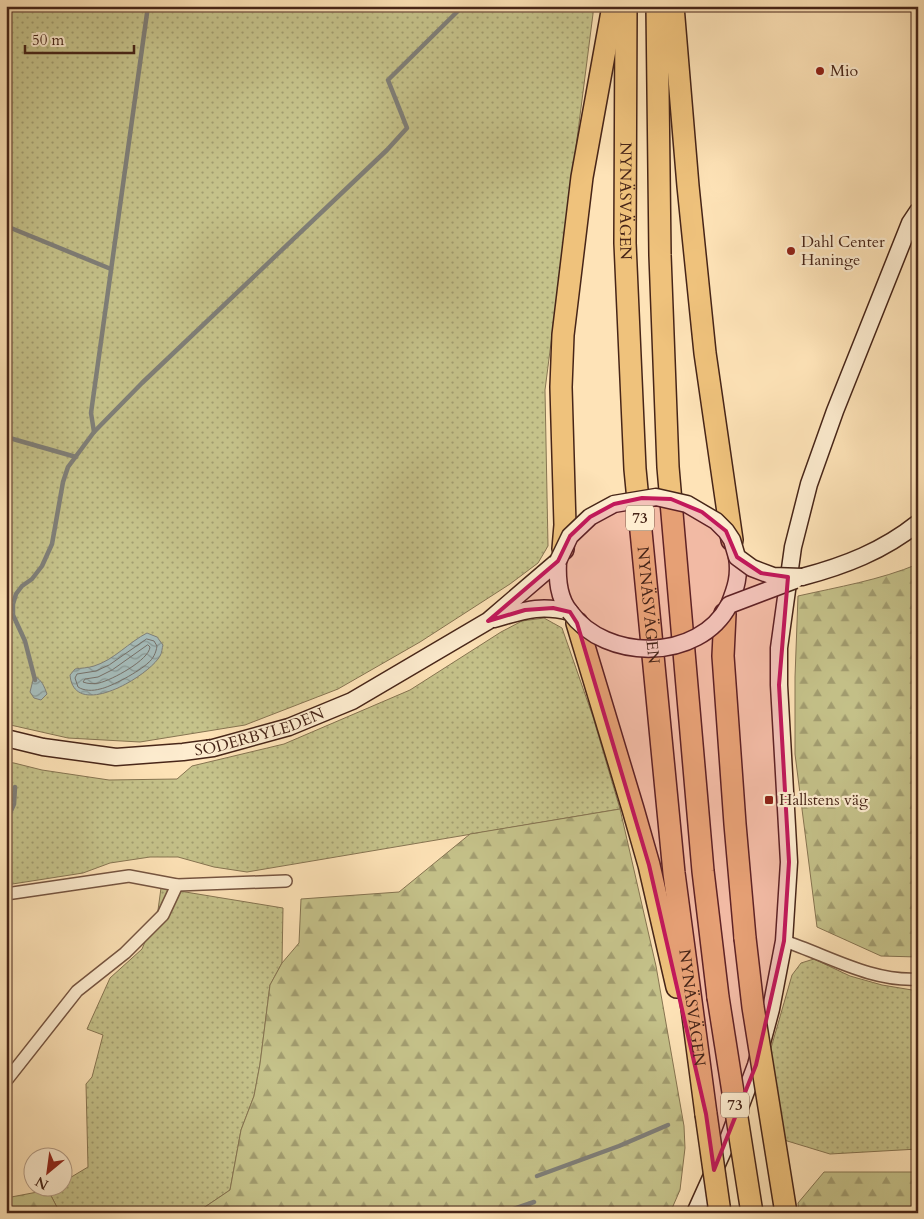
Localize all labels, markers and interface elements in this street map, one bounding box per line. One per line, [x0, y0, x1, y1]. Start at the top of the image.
scale bar [25, 22, 134, 54]
text: 50 m [32, 30, 64, 50]
place label: Mio [830, 60, 859, 82]
marker: Mio [814, 65, 826, 77]
street label: NYNÄSVÄGEN [614, 142, 637, 261]
place label: Dahl Center Haninge [801, 231, 885, 271]
marker: Dahl Center Haninge [785, 245, 797, 257]
road number: 73 [626, 506, 654, 530]
street label: NYNÄSVÄGEN [632, 545, 665, 665]
street label: SÖDERBYLEDEN [193, 702, 328, 761]
place label: Hallstens väg [779, 789, 868, 811]
marker: Hallstens väg [763, 794, 775, 806]
street label: NYNÄSVÄGEN [673, 948, 711, 1068]
road number: 73 [721, 1092, 749, 1118]
north arrow [22, 1146, 72, 1196]
text: N [32, 1172, 52, 1194]

